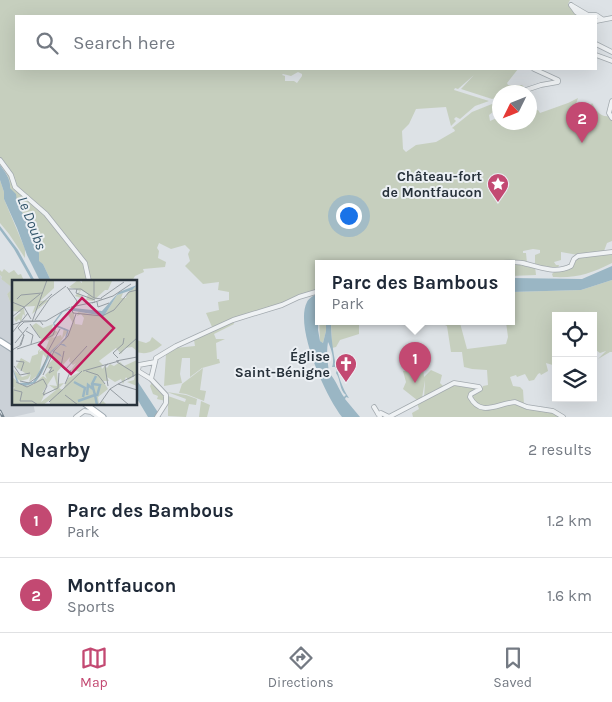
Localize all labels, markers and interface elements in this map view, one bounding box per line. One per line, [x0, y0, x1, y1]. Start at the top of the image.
search box [15, 15, 597, 70]
icon: search [33, 29, 61, 57]
text: Search here [73, 32, 175, 54]
north arrow [492, 85, 537, 130]
pin: 2 [566, 102, 598, 143]
place label: Château-fort de Montfaucon [382, 168, 482, 201]
place icon: Château-fort de Montfaucon [486, 172, 510, 203]
water label: Le Doubs [14, 194, 50, 252]
your location [336, 203, 362, 229]
popup [315, 260, 515, 325]
text: Parc des Bambous [332, 272, 498, 294]
inset map [12, 280, 138, 404]
text: Park [332, 294, 364, 313]
map controls [552, 312, 597, 402]
button: locate [552, 312, 597, 357]
pin: 1 [399, 342, 431, 383]
place label: Église Saint-Bénigne [235, 347, 330, 381]
church icon: Église Saint-Bénigne [334, 352, 358, 383]
button: layers [552, 357, 597, 402]
text: Nearby [20, 438, 90, 462]
text: 2 results [528, 440, 592, 459]
text: Parc des Bambous [67, 500, 234, 522]
text: 1 [33, 511, 39, 530]
text: 1.2 km [547, 511, 592, 530]
text: Park [67, 522, 99, 541]
text: Montfaucon [67, 575, 176, 597]
text: 2 [31, 586, 41, 605]
text: 1.6 km [547, 586, 592, 605]
text: Sports [67, 597, 115, 616]
tab: Map [80, 644, 108, 691]
tab: Directions [268, 644, 334, 691]
tab: Saved [493, 644, 532, 691]

